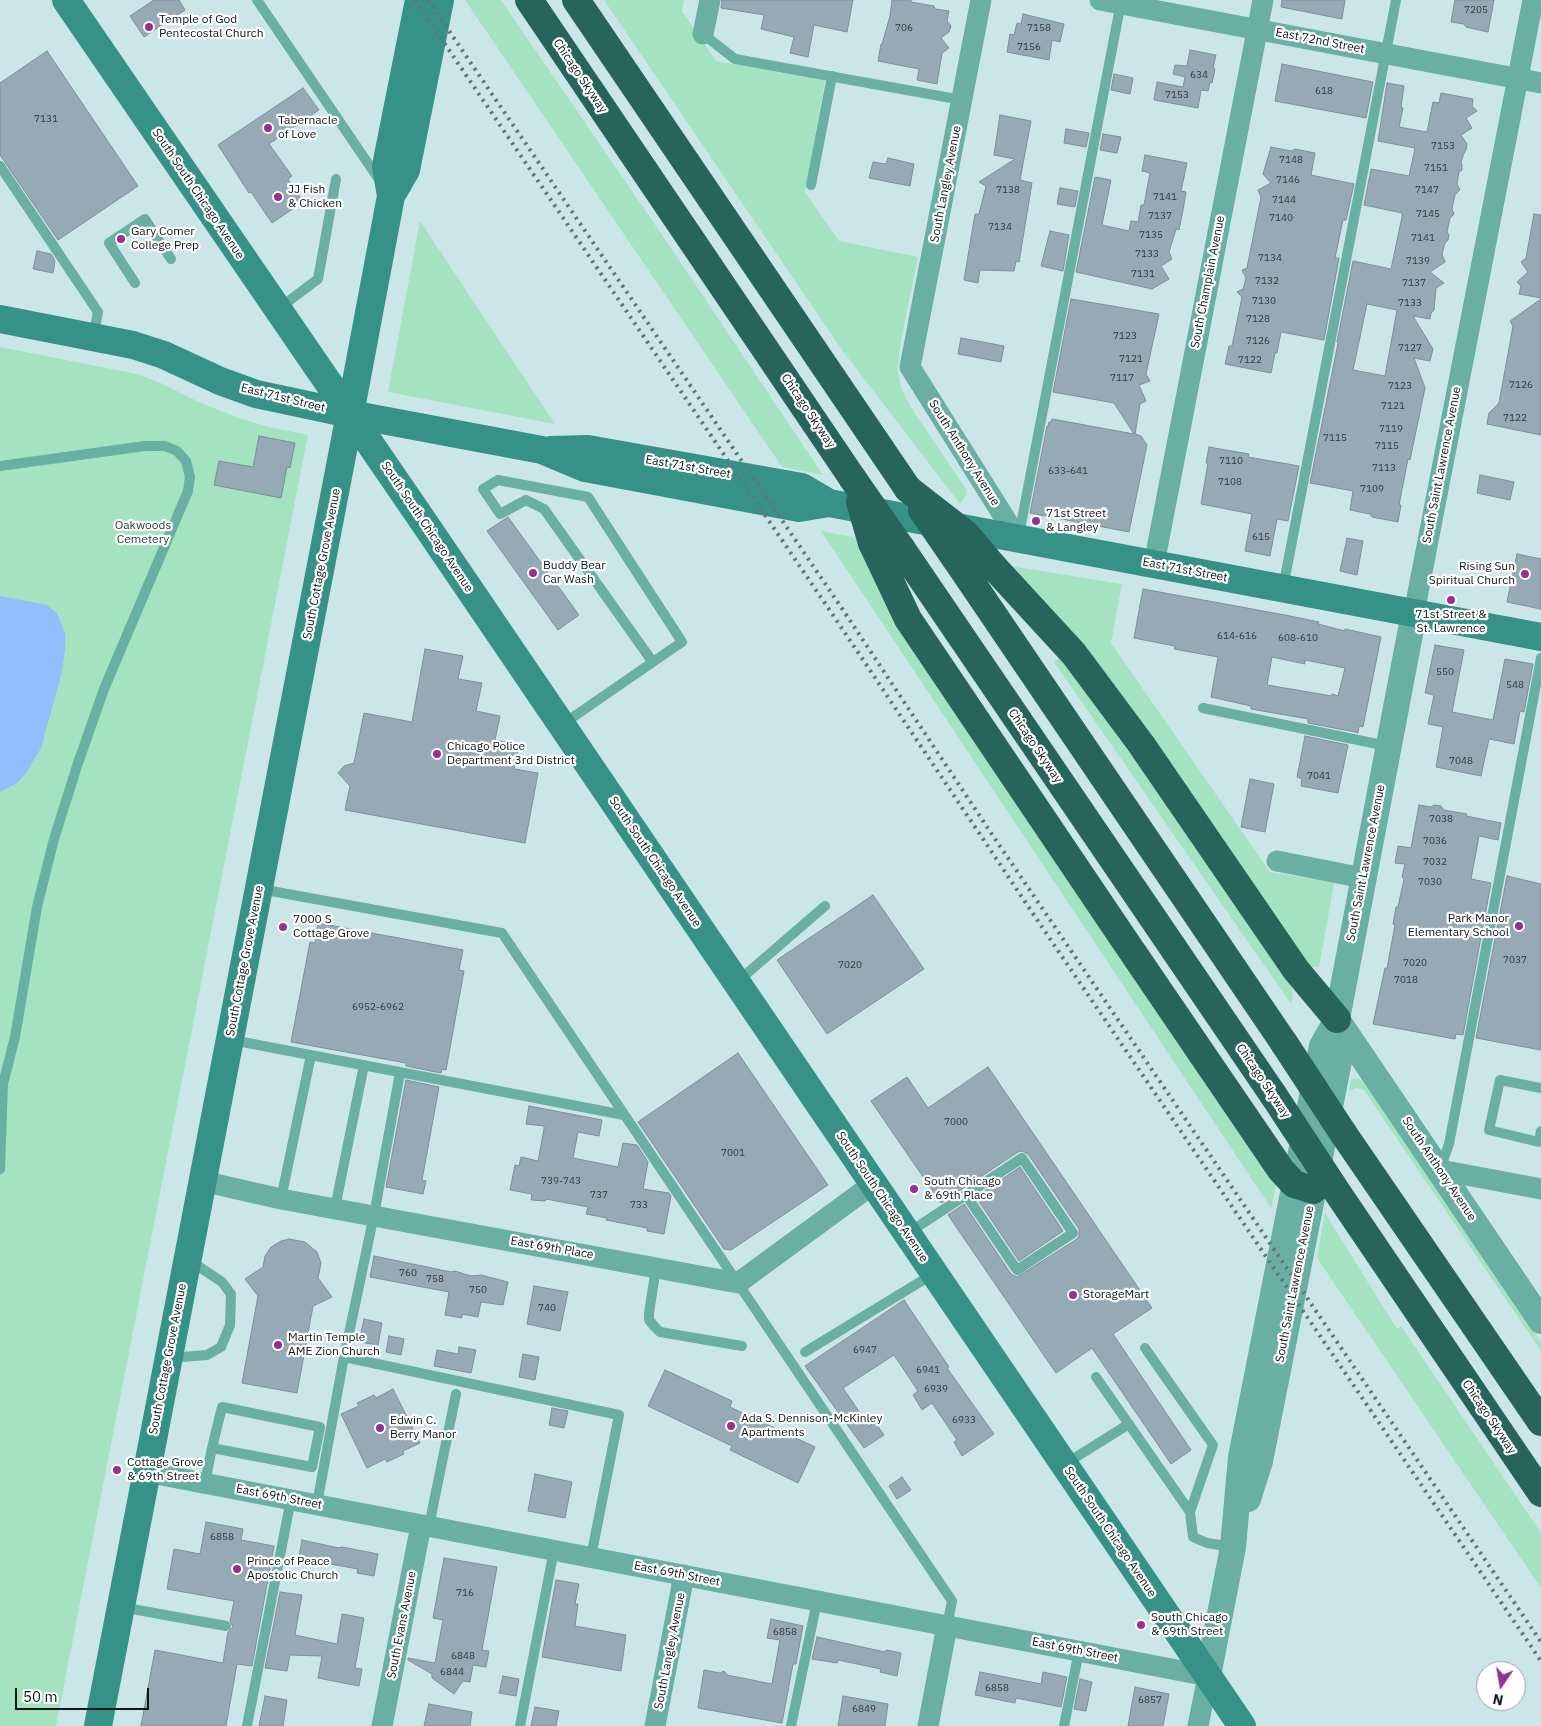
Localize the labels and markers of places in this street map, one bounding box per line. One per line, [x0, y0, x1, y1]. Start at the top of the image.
place label: Temple of God Pentecostal Church [159, 13, 264, 41]
marker: Temple of God Pentecostal Church [143, 21, 155, 33]
place label: Tabernacle of Love [278, 114, 337, 142]
marker: Tabernacle of Love [262, 122, 274, 134]
place label: JJ Fish & Chicken [288, 183, 342, 211]
marker: JJ Fish & Chicken [272, 191, 284, 203]
place label: Gary Comer College Prep [131, 225, 199, 253]
marker: Gary Comer College Prep [115, 233, 127, 245]
place label: 71st Street & Langley [1046, 507, 1106, 535]
marker: 71st Street & Langley [1030, 515, 1042, 527]
place label: Buddy Bear Car Wash [543, 559, 606, 587]
place label: Rising Sun Spiritual Church [1429, 560, 1515, 588]
marker: Buddy Bear Car Wash [527, 567, 539, 579]
marker: Rising Sun Spiritual Church [1519, 568, 1531, 580]
marker: 71st Street & St. Lawrence [1445, 594, 1457, 606]
place label: 71st Street & St. Lawrence [1415, 608, 1487, 636]
place label: Chicago Police Department 3rd District [447, 740, 575, 768]
marker: Chicago Police Department 3rd District [431, 748, 443, 760]
place label: Park Manor Elementary School [1408, 912, 1509, 940]
place label: 7000 S Cottage Grove [293, 913, 369, 941]
marker: Park Manor Elementary School [1513, 920, 1525, 932]
marker: 7000 S Cottage Grove [277, 921, 289, 933]
place label: South Chicago & 69th Place [924, 1175, 1001, 1203]
marker: South Chicago & 69th Place [908, 1183, 920, 1195]
place label: StorageMart [1083, 1288, 1149, 1302]
marker: StorageMart [1067, 1289, 1079, 1301]
place label: Martin Temple AME Zion Church [288, 1331, 380, 1359]
marker: Martin Temple AME Zion Church [272, 1339, 284, 1351]
place label: Ada S. Dennison-McKinley Apartments [741, 1412, 882, 1440]
place label: Edwin C. Berry Manor [390, 1414, 456, 1442]
marker: Ada S. Dennison-McKinley Apartments [725, 1420, 737, 1432]
marker: Edwin C. Berry Manor [374, 1422, 386, 1434]
place label: Cottage Grove & 69th Street [127, 1456, 203, 1484]
marker: Cottage Grove & 69th Street [111, 1464, 123, 1476]
place label: Prince of Peace Apostolic Church [247, 1555, 338, 1583]
marker: Prince of Peace Apostolic Church [231, 1563, 243, 1575]
place label: South Chicago & 69th Street [1151, 1611, 1228, 1639]
marker: South Chicago & 69th Street [1135, 1619, 1147, 1631]

